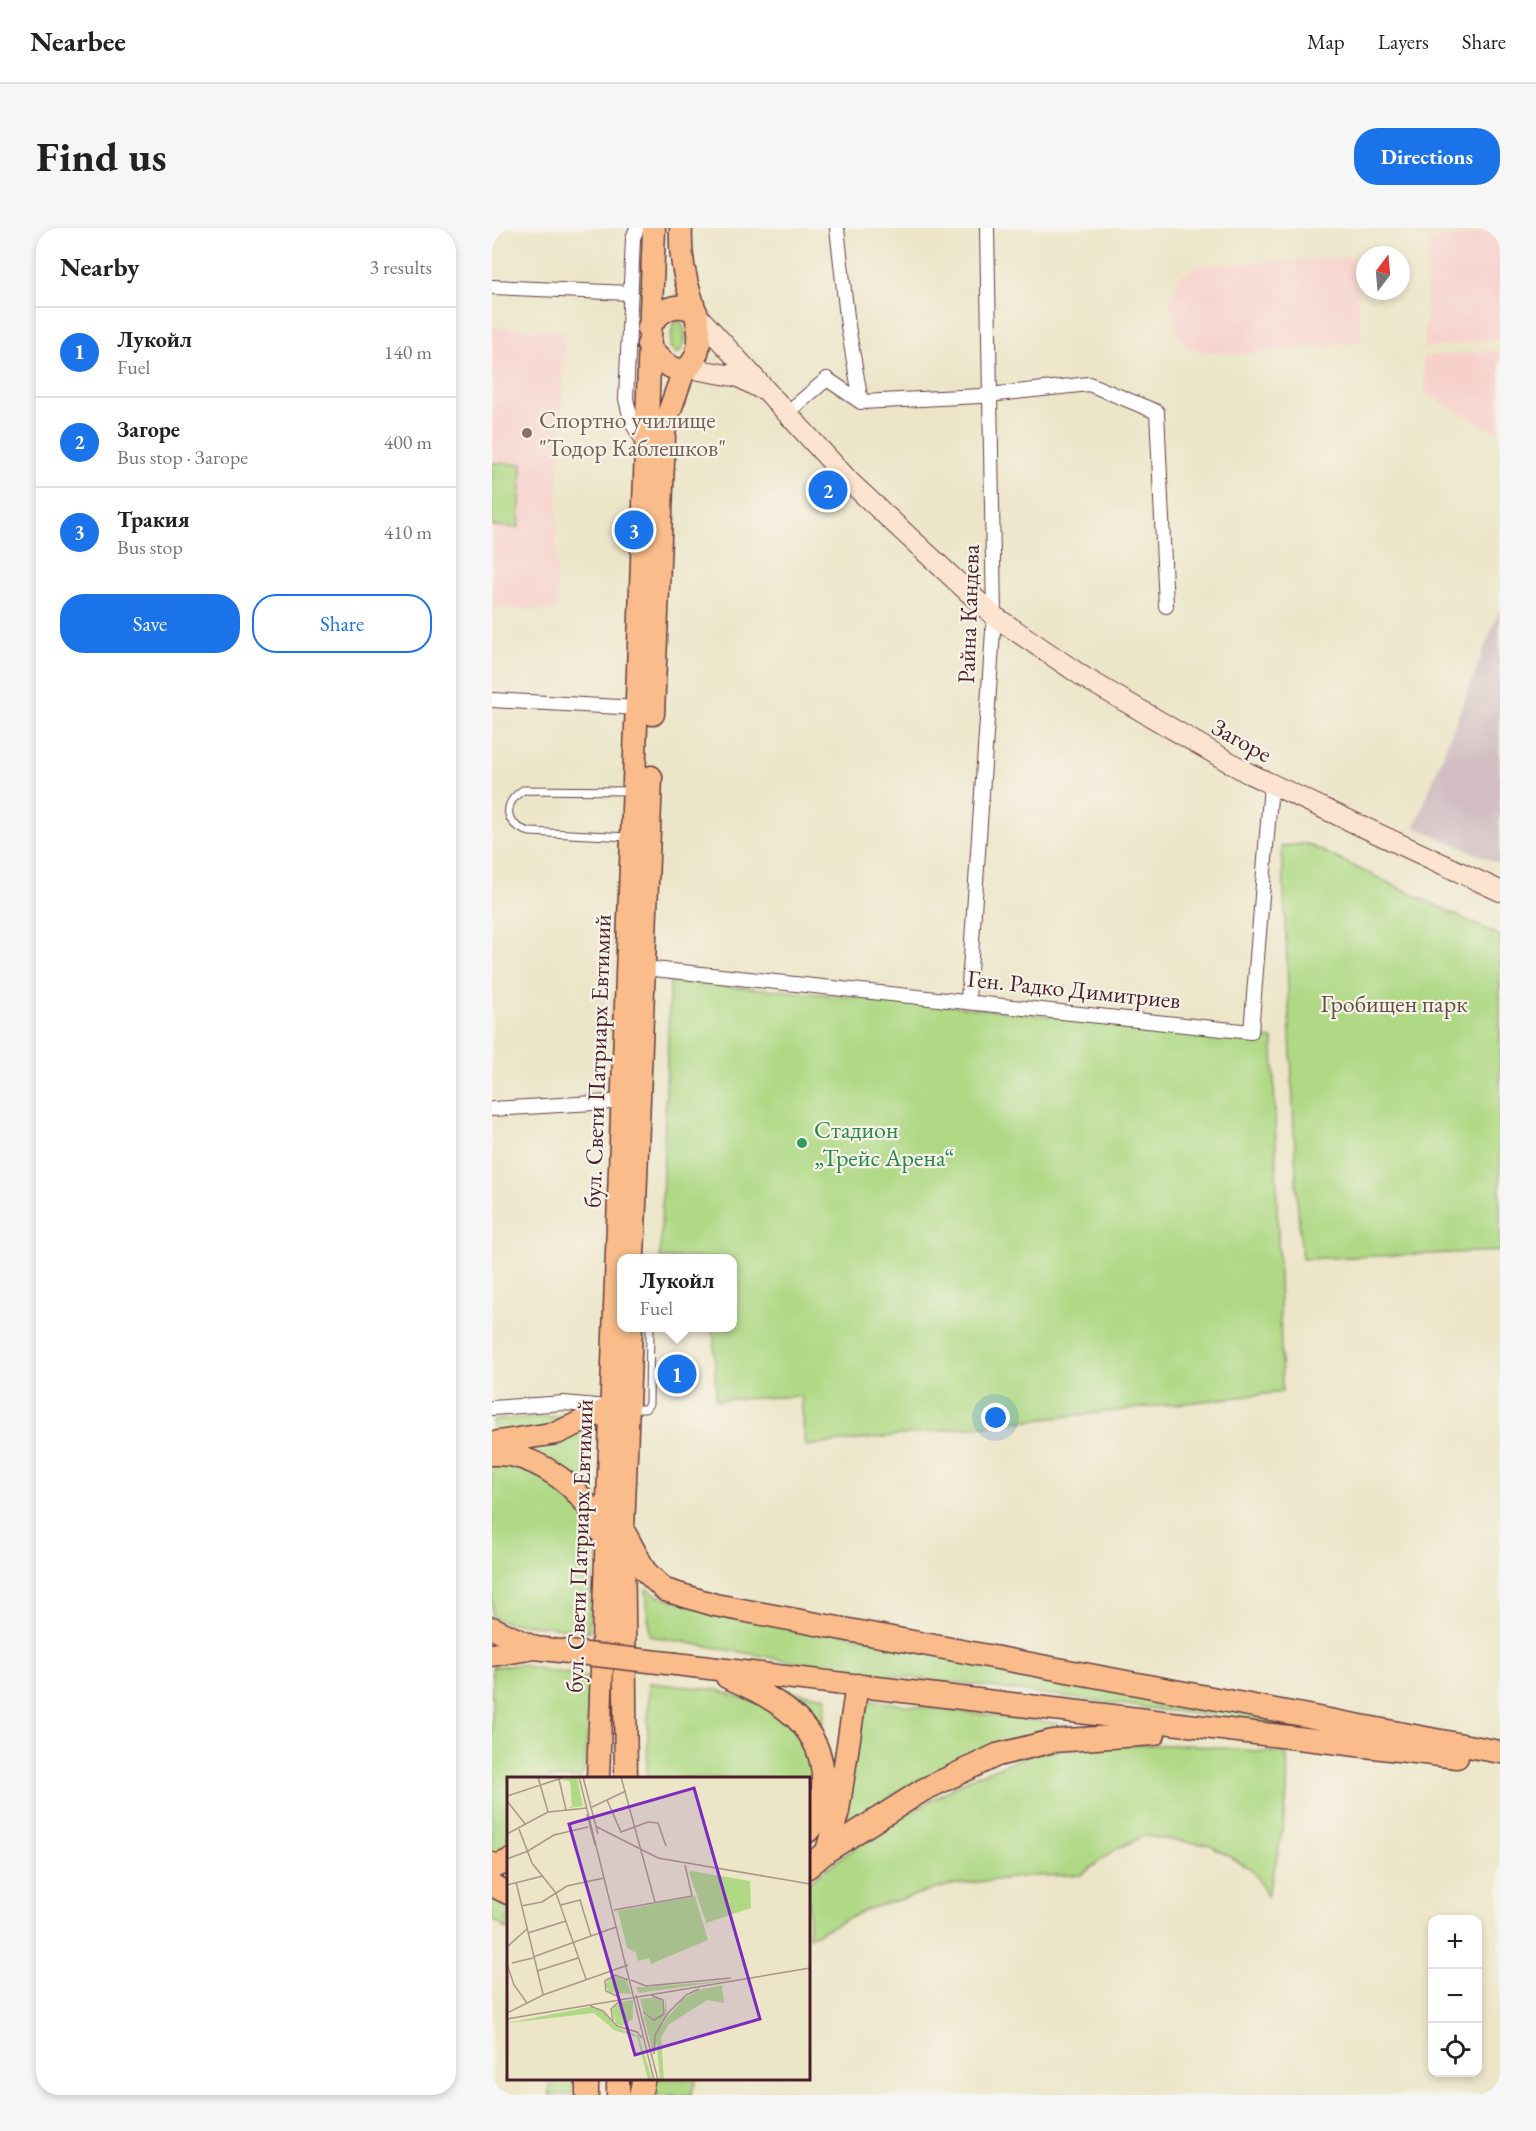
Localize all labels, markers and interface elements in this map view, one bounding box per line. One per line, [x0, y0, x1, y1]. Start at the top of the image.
text: Nearbee [30, 23, 126, 59]
text: Map [1307, 28, 1345, 55]
text: Layers [1378, 28, 1429, 55]
text: Share [1462, 28, 1506, 55]
button: Directions [1354, 128, 1500, 185]
text: Find us [36, 129, 167, 184]
north arrow [1356, 246, 1410, 300]
text: Nearby [60, 250, 140, 284]
text: 3 results [369, 254, 432, 280]
text: Лукойл [117, 325, 192, 354]
text: 1 [74, 339, 85, 365]
text: 140 m [384, 339, 432, 365]
text: Fuel [117, 354, 150, 380]
place label: Спортно училище "Тодор Каблешков" [539, 404, 726, 463]
text: Загоре [117, 415, 180, 444]
marker: Спортно училище "Тодор Каблешков" [520, 426, 534, 440]
text: 2 [74, 429, 85, 455]
text: 400 m [384, 429, 432, 455]
text: Bus stop · Загоре [117, 444, 248, 470]
pin: 2 [808, 468, 848, 512]
text: Тракия [117, 505, 190, 534]
pin: 3 [614, 508, 654, 552]
text: 3 [74, 519, 85, 545]
text: 410 m [384, 519, 432, 545]
text: Bus stop [117, 534, 183, 560]
street label: Райна Кандева [950, 544, 986, 684]
button: Save [60, 594, 240, 653]
button: Share [252, 594, 432, 653]
street label: Загоре [1206, 711, 1278, 769]
street label: бул. Свети Патриарх Евтимий [576, 913, 618, 1208]
street label: Ген. Радко Димитриев [966, 962, 1182, 1016]
park label: Гробищен парк [1320, 988, 1468, 1019]
place label: Стадион „Трейс Арена“ [814, 1114, 954, 1173]
marker: Стадион „Трейс Арена“ [795, 1136, 809, 1150]
popup [617, 1254, 737, 1332]
text: Лукойл [640, 1266, 714, 1295]
text: Fuel [640, 1295, 673, 1321]
pin: 1 [658, 1352, 696, 1396]
street label: бул. Свети Патриарх Евтимий [558, 1398, 600, 1693]
your location [981, 1403, 1010, 1432]
inset map [507, 1777, 810, 2080]
map controls [1428, 1915, 1482, 2077]
button: + [1428, 1915, 1482, 1969]
button: − [1428, 1969, 1482, 2023]
button: locate [1428, 2023, 1482, 2077]

